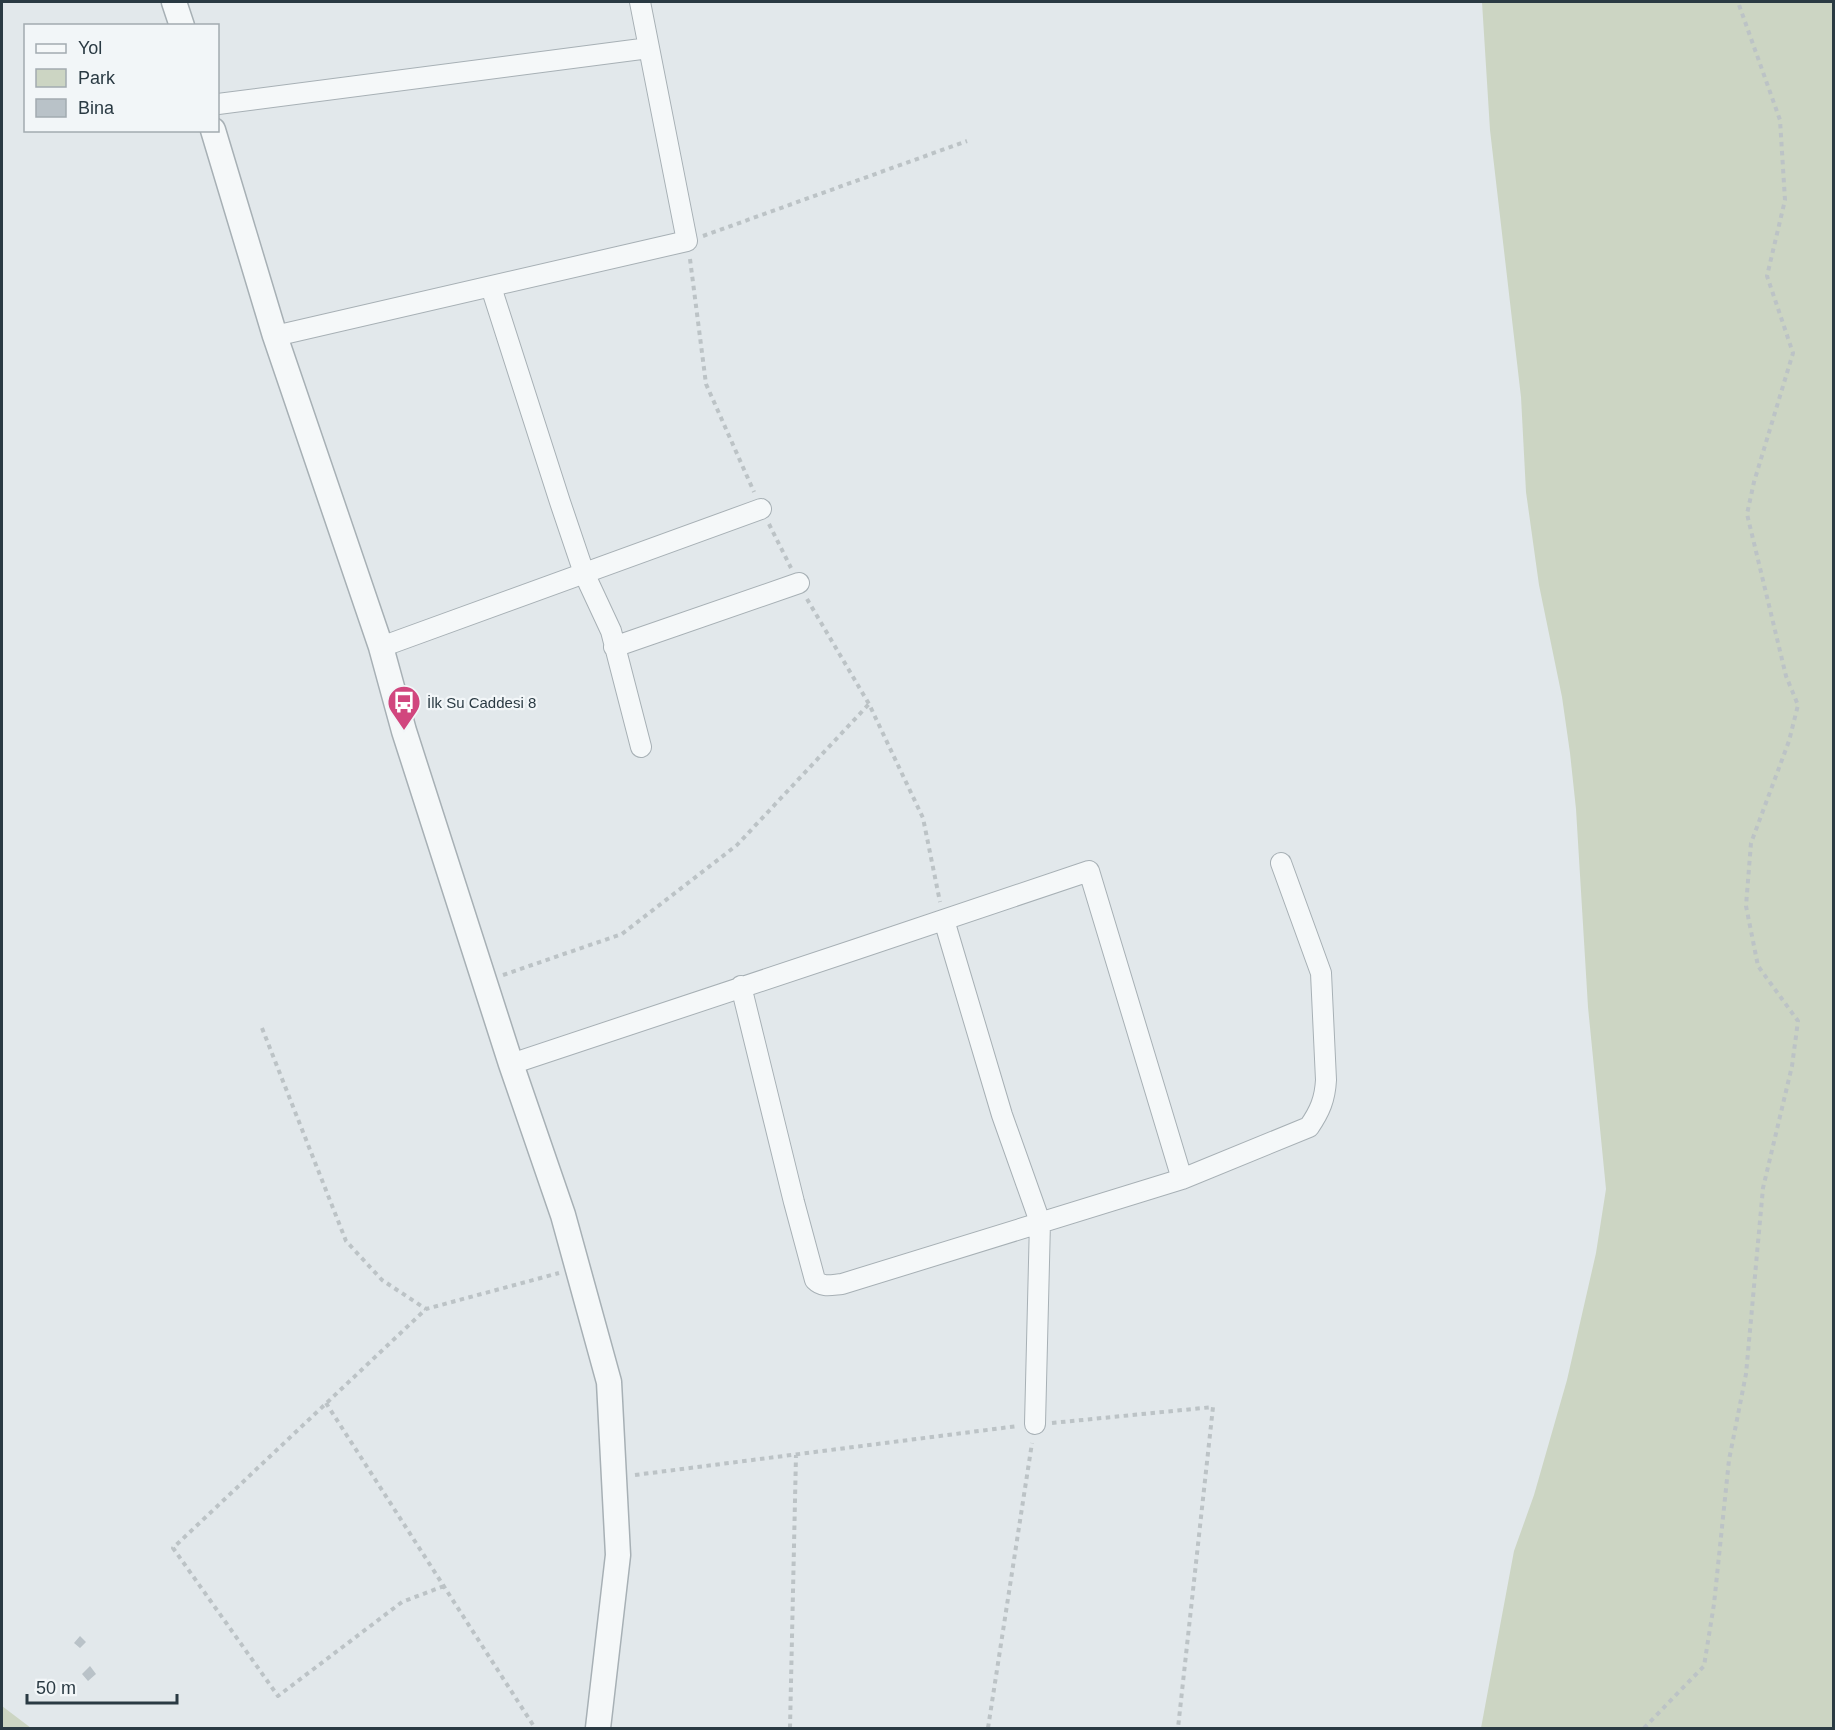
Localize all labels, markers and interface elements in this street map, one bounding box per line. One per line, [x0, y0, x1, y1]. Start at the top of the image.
legend [24, 24, 219, 132]
text: Yol [78, 38, 102, 58]
text: Park [78, 68, 116, 88]
text: Bina [78, 98, 115, 118]
bus stop icon: İlk Su Caddesi 8 [386, 684, 422, 731]
place label: İlk Su Caddesi 8 [427, 694, 536, 711]
scale bar [27, 1667, 177, 1705]
text: 50 m [36, 1678, 76, 1698]

